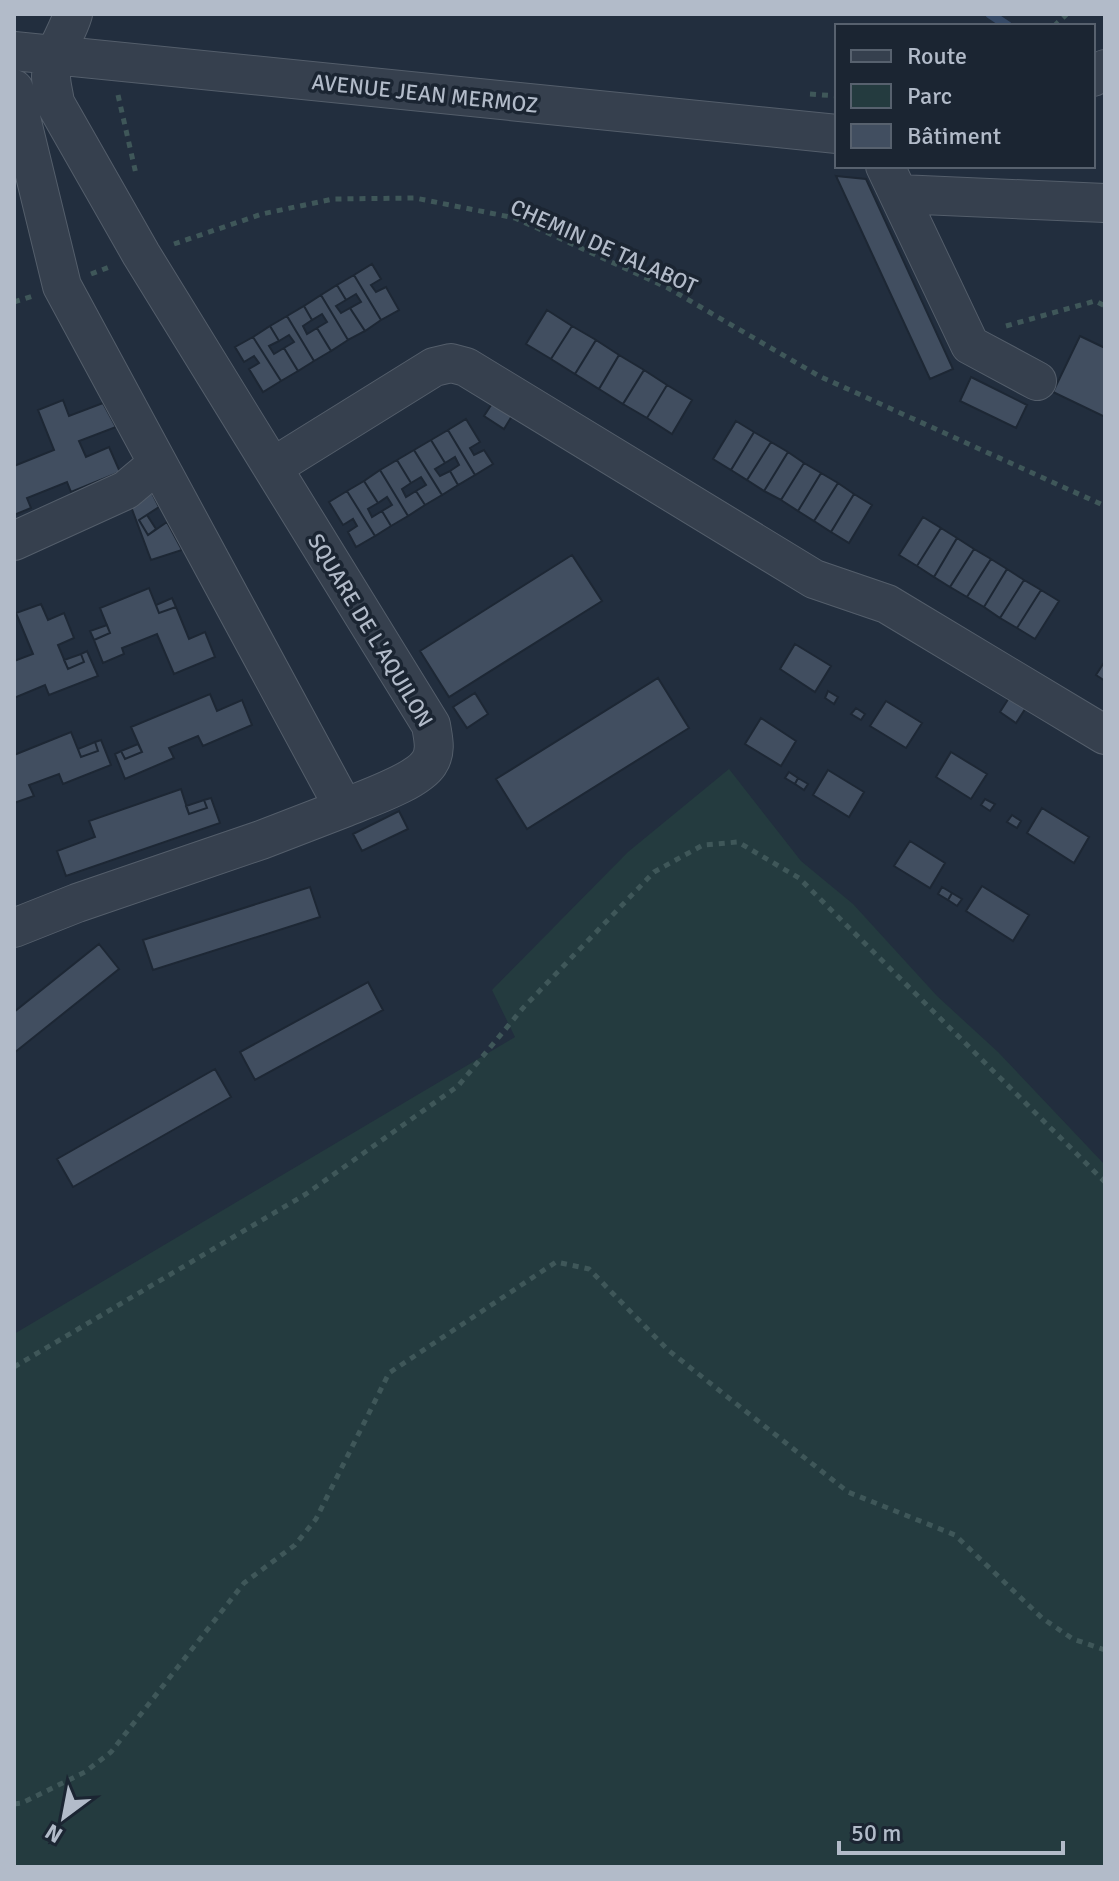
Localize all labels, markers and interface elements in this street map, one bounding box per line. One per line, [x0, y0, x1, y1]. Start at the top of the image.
legend [835, 24, 1095, 168]
text: Route [907, 41, 967, 71]
street label: AVENUE JEAN MERMOZ [310, 68, 540, 119]
text: Parc [907, 81, 952, 111]
text: Bâtiment [907, 121, 1001, 151]
street label: CHEMIN DE TALABOT [506, 193, 702, 300]
street label: SQUARE DE L'AQUILON [302, 529, 439, 732]
north arrow [24, 1777, 104, 1857]
scale bar [839, 1805, 1063, 1855]
text: N [40, 1818, 67, 1849]
text: 50 m [851, 1818, 901, 1848]

